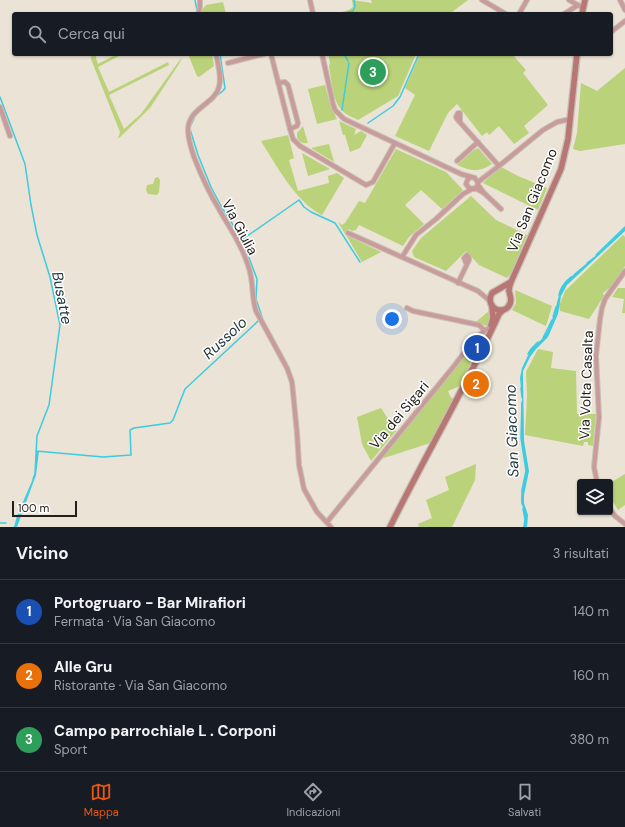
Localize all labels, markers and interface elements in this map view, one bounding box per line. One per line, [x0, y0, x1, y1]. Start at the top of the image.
search box [12, 12, 613, 56]
icon: search [26, 23, 48, 45]
text: Cerca qui [58, 24, 125, 44]
pin: 3 [360, 57, 386, 87]
street label: Via San Giacomo [503, 146, 561, 254]
street label: Via Giulia [218, 196, 262, 258]
water label: Busatte [47, 270, 77, 327]
your location [382, 309, 402, 329]
water label: Russolo [199, 312, 251, 364]
street label: Via Volta Casalta [575, 330, 597, 440]
pin: 1 [464, 333, 490, 363]
pin: 2 [463, 369, 489, 399]
street label: Via dei Sigari [365, 377, 433, 453]
water label: San Giacomo [500, 384, 524, 478]
map controls [577, 479, 613, 515]
button: layers [577, 479, 613, 515]
scale bar [12, 499, 77, 518]
text: 100 m [18, 501, 49, 515]
text: Vicino [16, 542, 69, 564]
text: 3 risultati [553, 545, 609, 562]
text: Portogruaro - Bar Mirafiori [54, 593, 246, 613]
text: 1 [27, 603, 31, 620]
text: 140 m [573, 603, 609, 620]
text: Fermata · Via San Giacomo [54, 613, 215, 630]
text: Alle Gru [54, 657, 112, 677]
text: 2 [25, 667, 33, 684]
text: 160 m [573, 667, 609, 684]
text: Ristorante · Via San Giacomo [54, 677, 227, 694]
text: Campo parrochiale L . Corponi [54, 721, 276, 741]
text: 3 [25, 731, 33, 748]
text: 380 m [569, 731, 609, 748]
text: Sport [54, 741, 87, 758]
tab: Mappa [84, 781, 119, 819]
tab: Indicazioni [287, 781, 340, 819]
tab: Salvati [508, 781, 541, 819]

